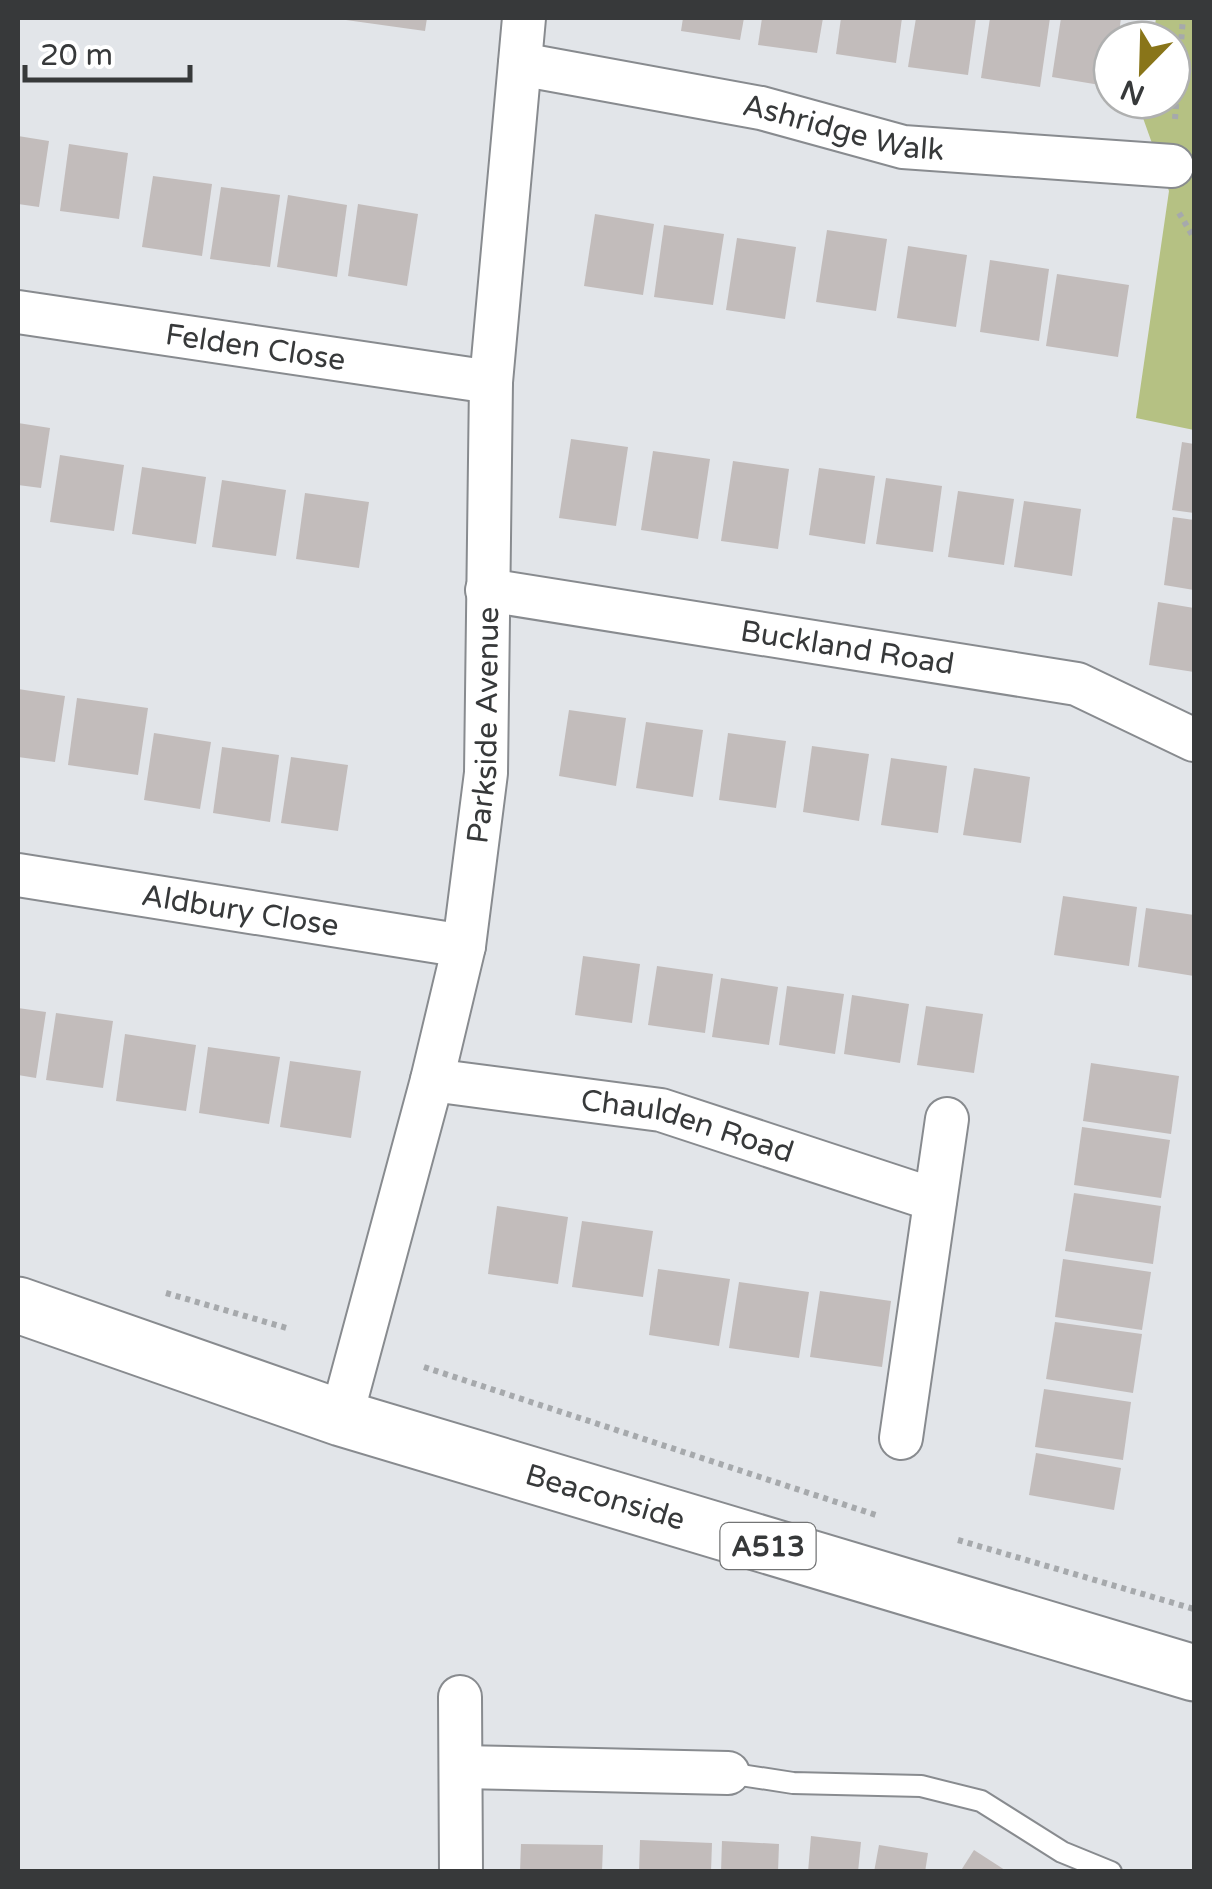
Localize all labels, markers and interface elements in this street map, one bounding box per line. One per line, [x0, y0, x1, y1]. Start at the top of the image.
scale bar [25, 20, 190, 82]
north arrow [1092, 20, 1192, 120]
text: 20 m [40, 37, 113, 74]
text: N [1116, 72, 1150, 112]
street label: Ashridge Walk [740, 87, 945, 169]
street label: Felden Close [163, 316, 348, 379]
street label: Parkside Avenue [459, 606, 507, 846]
street label: Buckland Road [738, 613, 957, 683]
street label: Aldbury Close [139, 877, 341, 945]
street label: Chaulden Road [579, 1082, 798, 1171]
street label: Beaconside [521, 1456, 689, 1539]
road number: A513 [720, 1523, 816, 1569]

